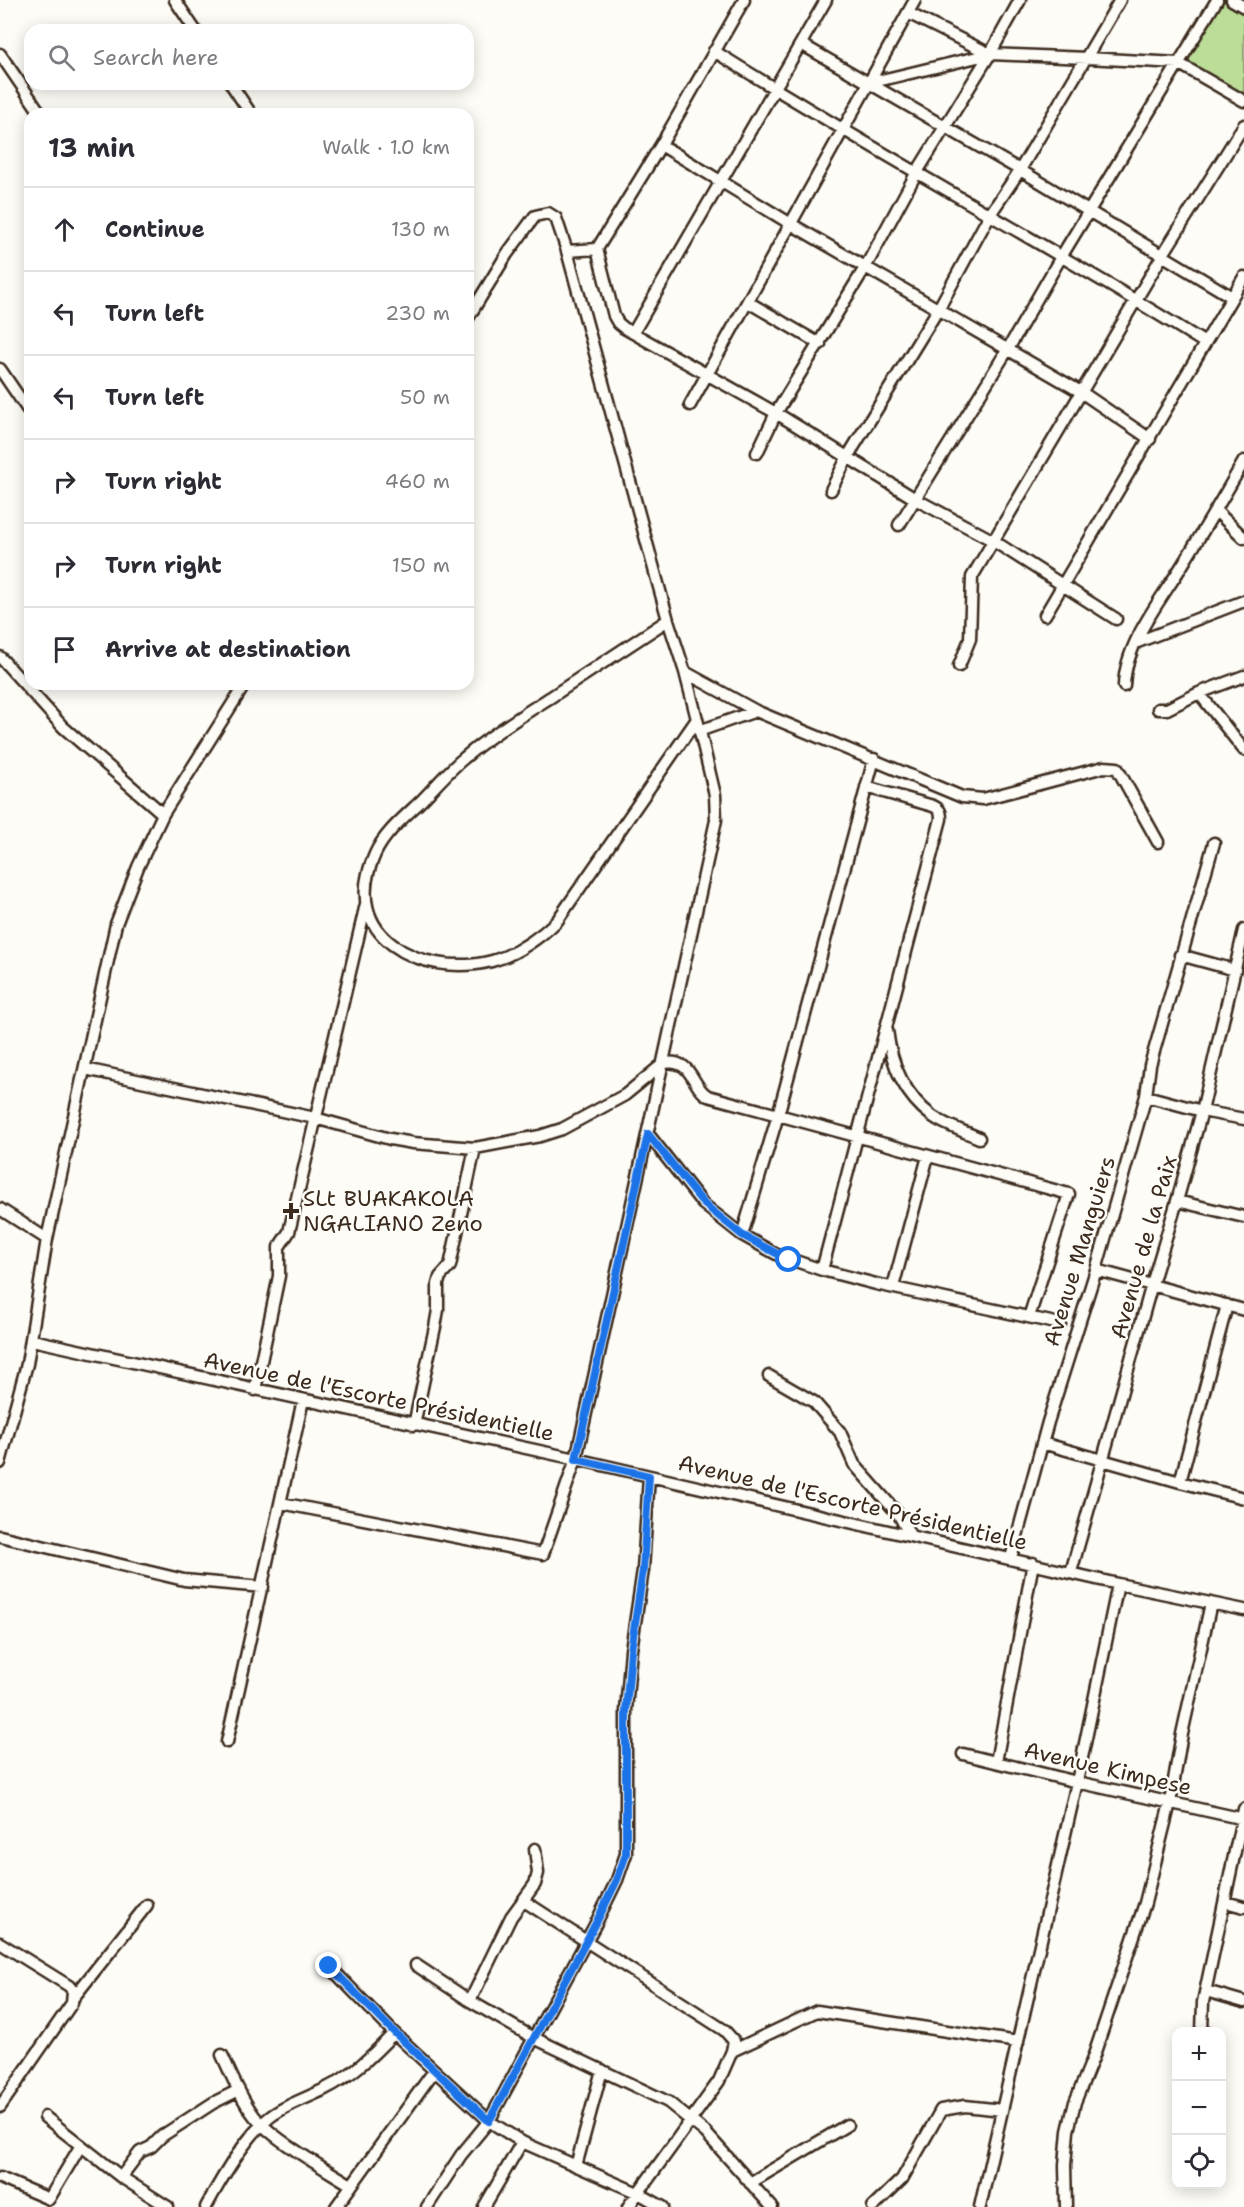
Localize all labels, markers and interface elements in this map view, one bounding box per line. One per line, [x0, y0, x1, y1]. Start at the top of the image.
search box [24, 24, 474, 90]
icon: search [45, 41, 78, 74]
text: Search here [93, 43, 219, 72]
text: 13 min [48, 130, 135, 165]
text: Walk · 1.0 km [322, 134, 450, 160]
icon: ahead [48, 213, 81, 246]
text: Continue [105, 215, 205, 244]
text: 130 m [391, 216, 450, 242]
icon: left [48, 297, 81, 330]
text: Turn left [105, 299, 204, 328]
text: 230 m [385, 300, 450, 326]
icon: left [48, 381, 81, 414]
text: Turn left [105, 383, 204, 412]
text: 50 m [400, 384, 450, 410]
icon: right [48, 465, 81, 498]
text: Turn right [105, 467, 222, 496]
text: 460 m [385, 468, 450, 494]
icon: right [48, 549, 81, 582]
text: Turn right [105, 551, 222, 580]
text: 150 m [392, 552, 450, 578]
icon: arrive [48, 633, 81, 666]
text: Arrive at destination [105, 635, 351, 664]
street label: Avenue de la Paix [1103, 1152, 1184, 1342]
street label: Avenue Manguiers [1037, 1153, 1122, 1350]
place label: SLt BUAKAKOLA NGALIANO Zeno [303, 1184, 483, 1238]
marker: SLt BUAKAKOLA NGALIANO Zeno [284, 1204, 298, 1218]
route start [775, 1246, 801, 1272]
street label: Avenue de l'Escorte Présidentielle [201, 1345, 557, 1448]
street label: Avenue de l'Escorte Présidentielle [675, 1448, 1030, 1557]
street label: Avenue Kimpese [1021, 1735, 1195, 1802]
route end [315, 1952, 341, 1978]
map controls [1172, 2027, 1226, 2189]
button: + [1172, 2027, 1226, 2081]
button: − [1172, 2081, 1226, 2135]
button: locate [1172, 2135, 1226, 2189]

